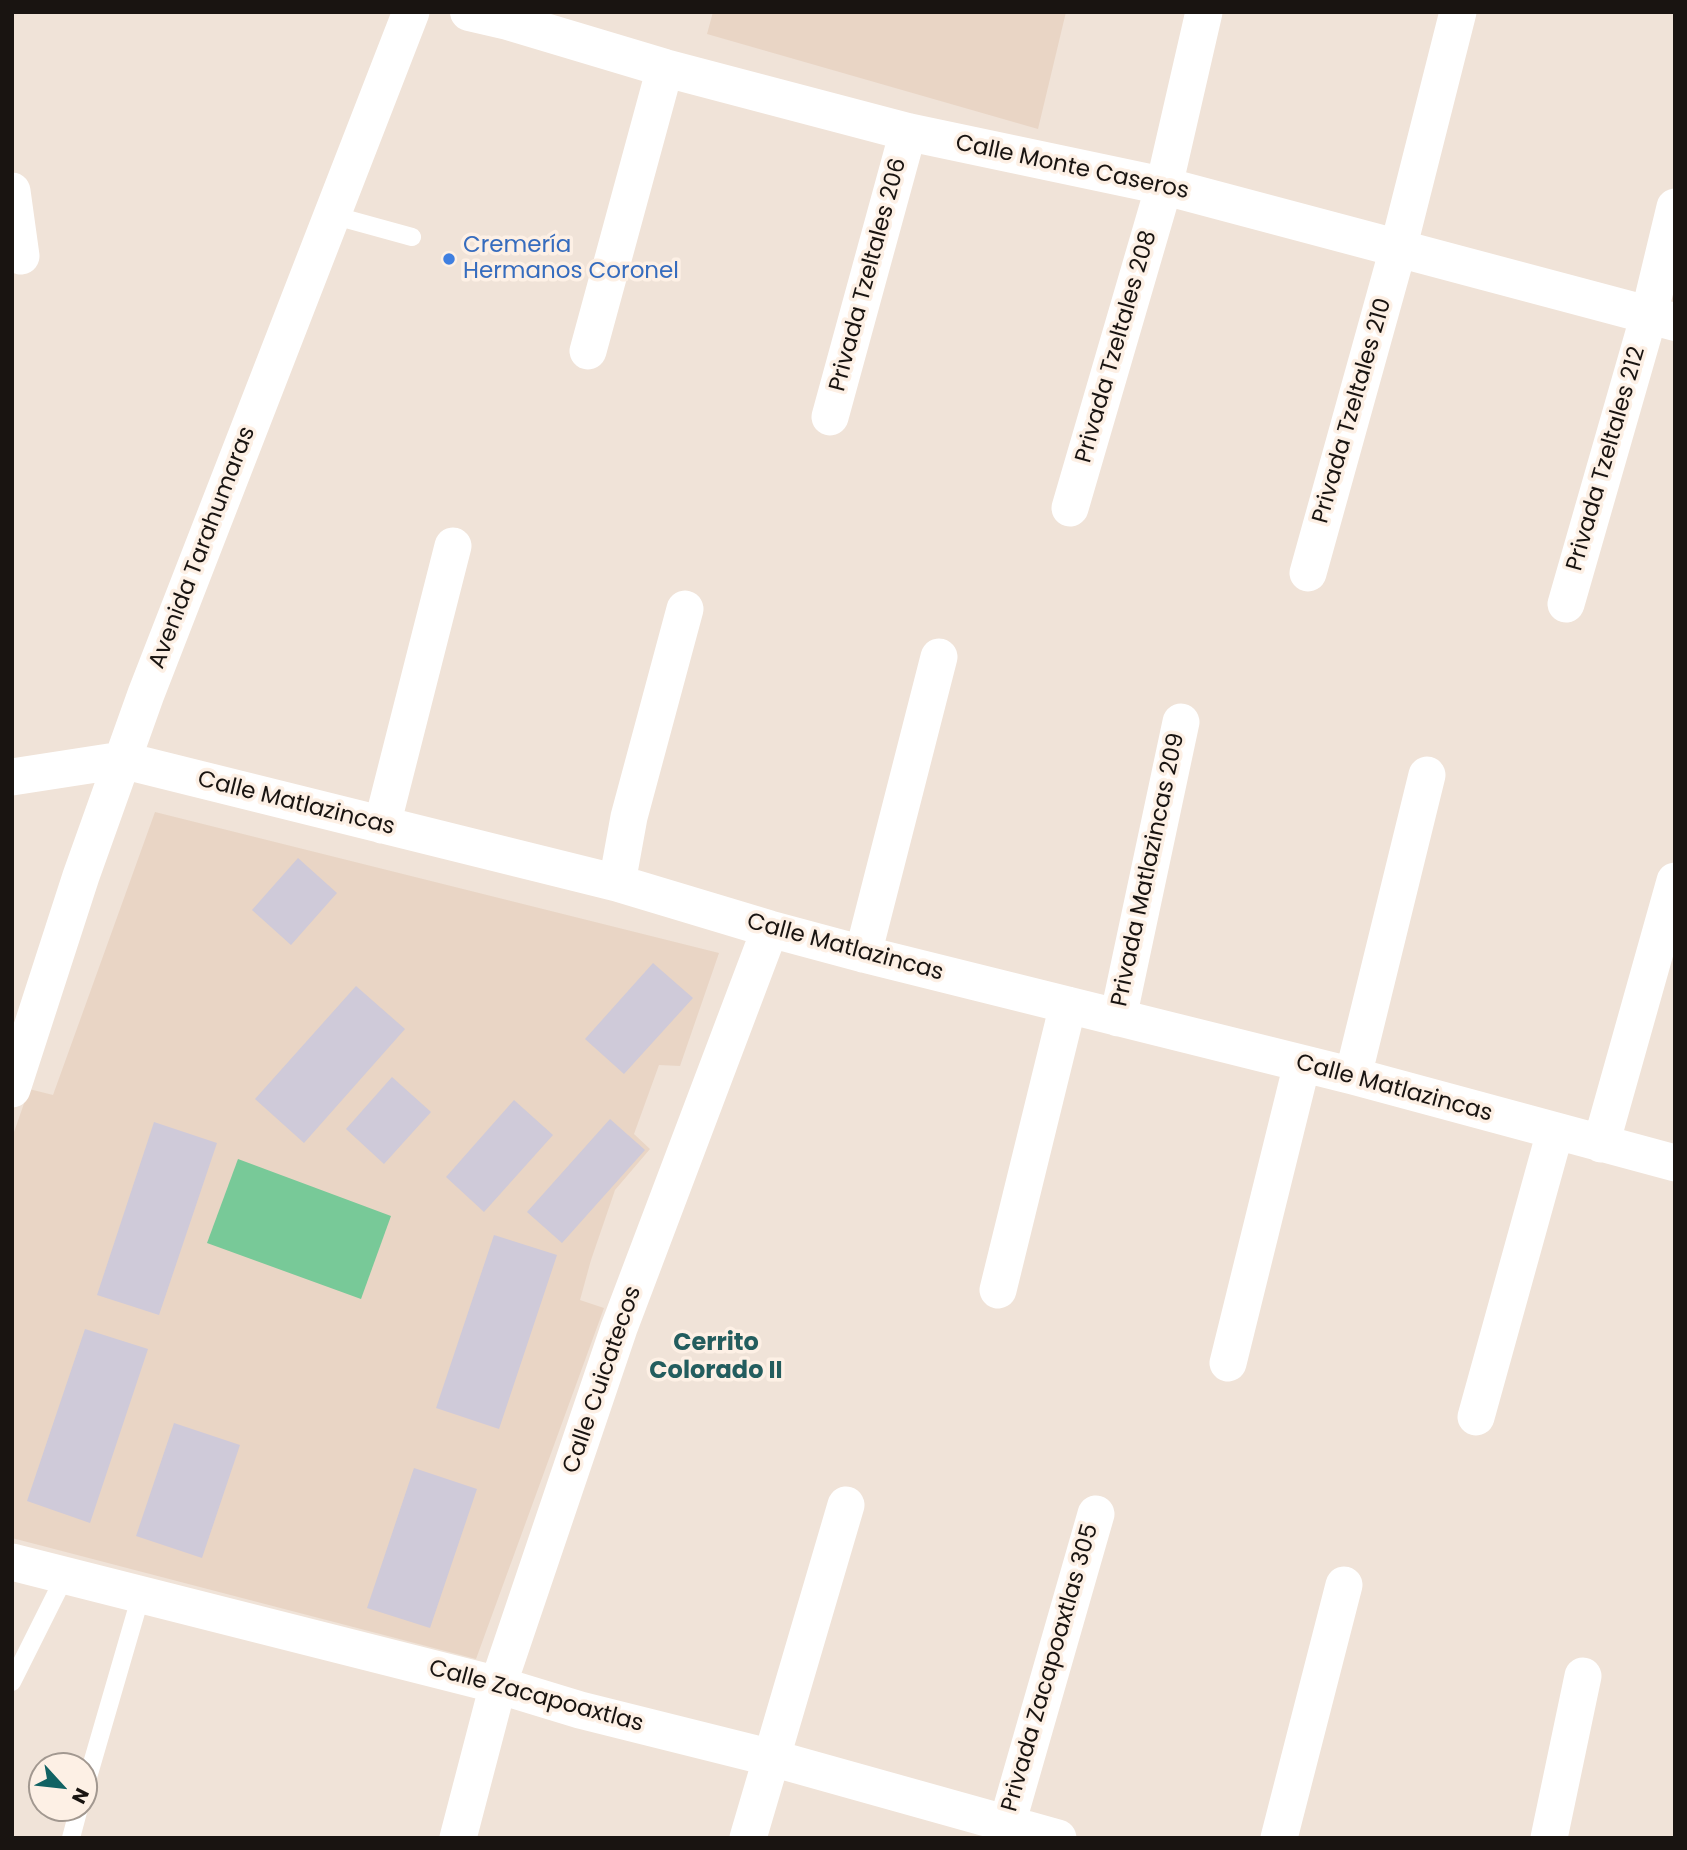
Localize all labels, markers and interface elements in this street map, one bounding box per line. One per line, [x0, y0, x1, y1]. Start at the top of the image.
street label: Calle Monte Caseros [953, 130, 1191, 206]
street label: Privada Tzeltales 206 [825, 155, 913, 395]
street label: Privada Tzeltales 208 [1071, 228, 1163, 466]
place label: Cremería Hermanos Coronel [463, 232, 679, 286]
marker: Cremería Hermanos Coronel [441, 251, 457, 267]
street label: Privada Tzeltales 210 [1308, 295, 1398, 527]
street label: Privada Tzeltales 212 [1562, 344, 1652, 574]
street label: Avenida Tarahumaras [144, 423, 262, 673]
street label: Privada Matlazincas 209 [1107, 731, 1191, 1009]
street label: Calle Matlazincas [195, 766, 397, 842]
street label: Calle Matlazincas [744, 908, 946, 988]
street label: Calle Matlazincas [1293, 1049, 1495, 1129]
street label: Calle Cuicatecos [558, 1283, 648, 1477]
district label: Cerrito Colorado II [649, 1330, 783, 1386]
street label: Privada Zacapoaxtlas 305 [997, 1521, 1105, 1815]
street label: Calle Zacapoaxtlas [426, 1655, 646, 1739]
north arrow [28, 1752, 98, 1822]
text: N [65, 1783, 96, 1808]

